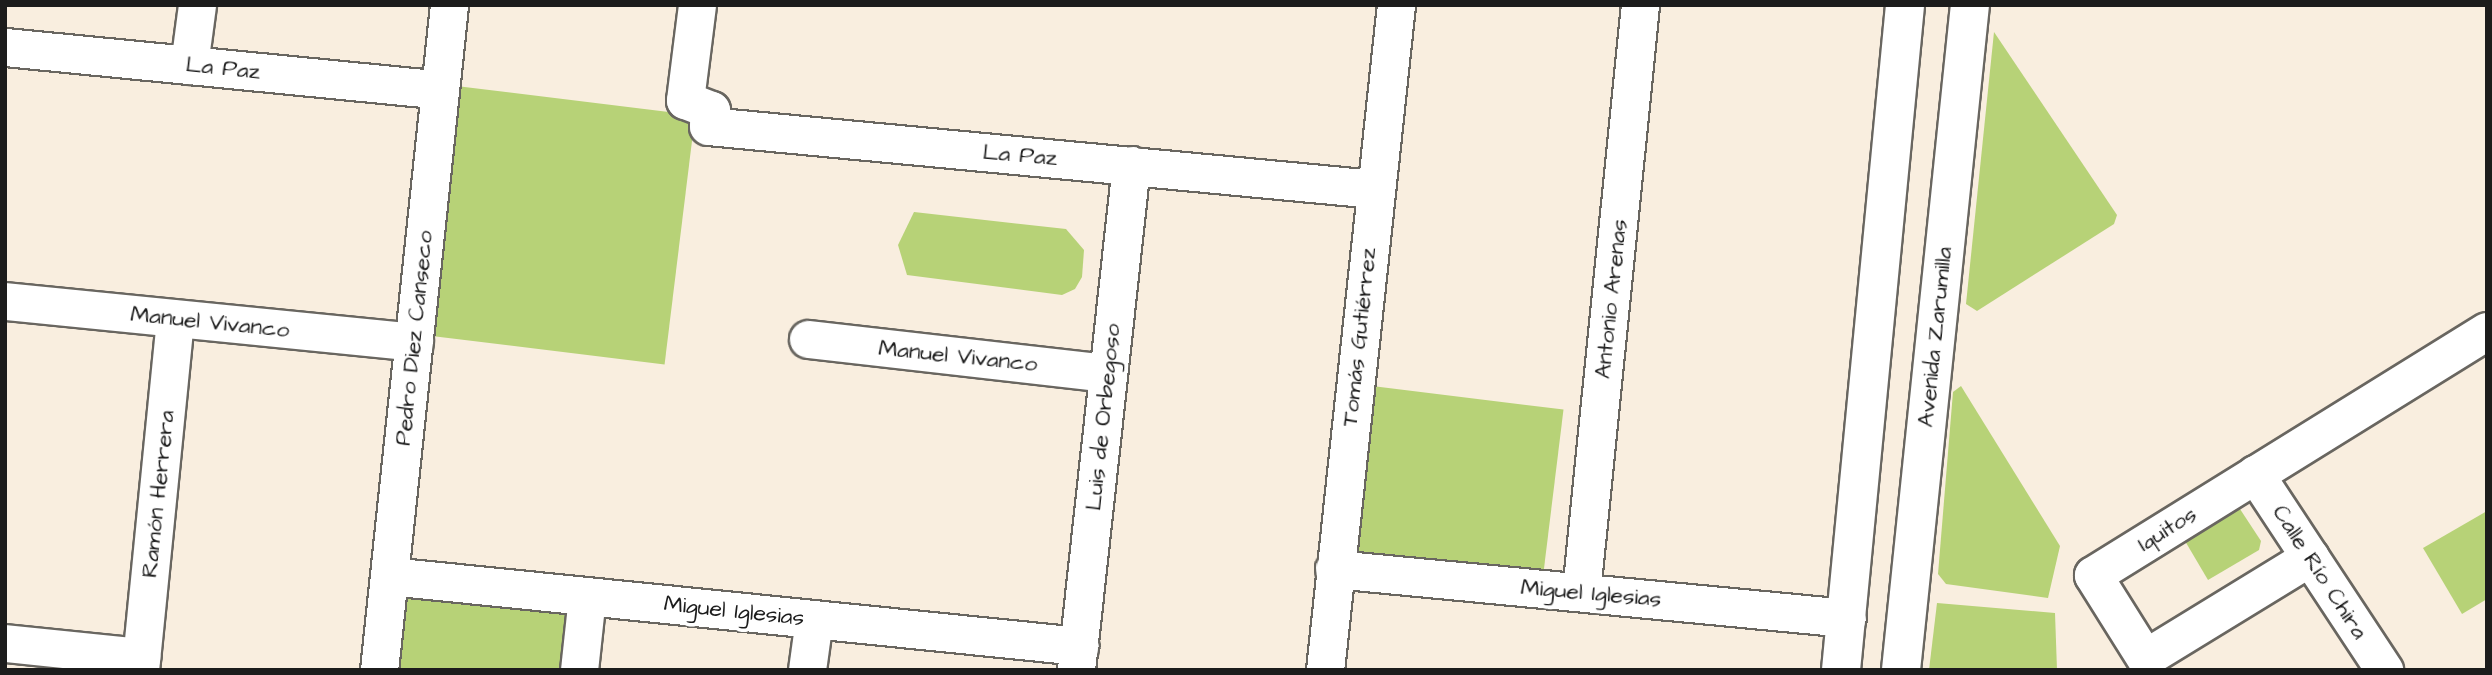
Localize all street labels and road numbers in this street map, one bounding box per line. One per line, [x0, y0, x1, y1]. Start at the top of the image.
street label: La Paz [184, 50, 262, 86]
street label: La Paz [982, 138, 1058, 172]
street label: Antonio Arenas [1589, 218, 1633, 380]
street label: Pedro Diez Canseco [389, 229, 439, 447]
street label: Avenida Zarumilla [1912, 245, 1958, 429]
street label: Tomás Gutiérrez [1336, 246, 1382, 428]
street label: Manuel Vivanco [129, 300, 291, 344]
street label: Luis de Orbegoso [1079, 322, 1127, 512]
street label: Manuel Vivanco [877, 334, 1039, 378]
street label: Ramón Herrera [135, 409, 181, 579]
street label: Iquitos [2132, 500, 2202, 558]
street label: Calle Río Chira [2266, 500, 2374, 644]
street label: Miguel Iglesias [1520, 573, 1662, 613]
street label: Miguel Iglesias [662, 590, 806, 632]

